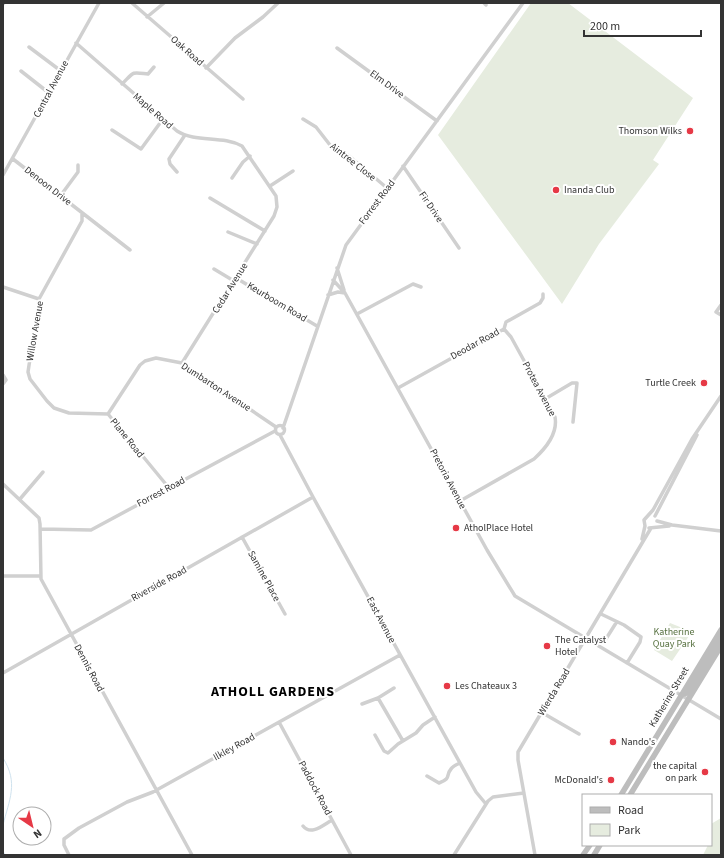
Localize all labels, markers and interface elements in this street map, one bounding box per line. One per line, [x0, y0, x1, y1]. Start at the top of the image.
scale bar [584, 12, 701, 38]
text: 200 m [590, 18, 620, 35]
street label: Oak Road [167, 33, 207, 69]
street label: Central Avenue [30, 58, 72, 120]
street label: Elm Drive [367, 67, 407, 101]
street label: Maple Road [130, 90, 176, 132]
place label: Thomson Wilks [618, 124, 682, 138]
marker: Thomson Wilks [685, 126, 695, 136]
street label: Aintree Close [327, 140, 379, 184]
street label: Denoon Drive [21, 163, 75, 209]
street label: Forrest Road [356, 177, 398, 227]
place label: Inanda Club [564, 183, 615, 197]
marker: Inanda Club [551, 185, 561, 195]
street label: Fir Drive [416, 189, 446, 225]
street label: Cedar Avenue [209, 260, 251, 316]
street label: Keurboom Road [244, 279, 310, 325]
street label: Willow Avenue [23, 300, 47, 362]
street label: Deodar Road [448, 325, 502, 363]
street label: Dumbarton Avenue [178, 359, 254, 415]
street label: Protea Avenue [519, 359, 559, 419]
place label: Turtle Creek [645, 376, 696, 390]
marker: Turtle Creek [699, 378, 709, 388]
street label: Plane Road [107, 415, 147, 461]
street label: Pretoria Avenue [426, 446, 470, 512]
street label: Forrest Road [134, 473, 188, 511]
place label: AtholPlace Hotel [464, 521, 534, 535]
marker: AtholPlace Hotel [451, 523, 461, 533]
street label: Samine Place [244, 548, 284, 604]
street label: Riverside Road [129, 563, 189, 605]
street label: East Avenue [363, 594, 399, 646]
park label: Katherine Quay Park [653, 625, 695, 651]
place label: The Catalyst Hotel [555, 633, 607, 659]
marker: The Catalyst Hotel [542, 641, 552, 651]
street label: Dennis Road [71, 642, 107, 694]
street label: Katherine Street [646, 664, 693, 730]
street label: Wierda Road [534, 666, 574, 718]
place label: Les Chateaux 3 [455, 679, 517, 693]
marker: Les Chateaux 3 [442, 681, 452, 691]
district label: ATHOLL GARDENS [210, 682, 335, 702]
street label: Ilkley Road [211, 730, 257, 764]
place label: Nando's [621, 735, 655, 749]
marker: Nando's [608, 737, 618, 747]
street label: Paddock Road [295, 758, 335, 818]
place label: the capital on park [653, 759, 697, 785]
marker: the capital on park [700, 767, 710, 777]
place label: McDonald's [555, 773, 603, 787]
marker: McDonald's [606, 775, 616, 785]
legend [582, 794, 712, 846]
text: Road [618, 802, 644, 819]
north arrow [12, 806, 52, 846]
text: Park [618, 822, 640, 839]
text: N [30, 826, 45, 842]

